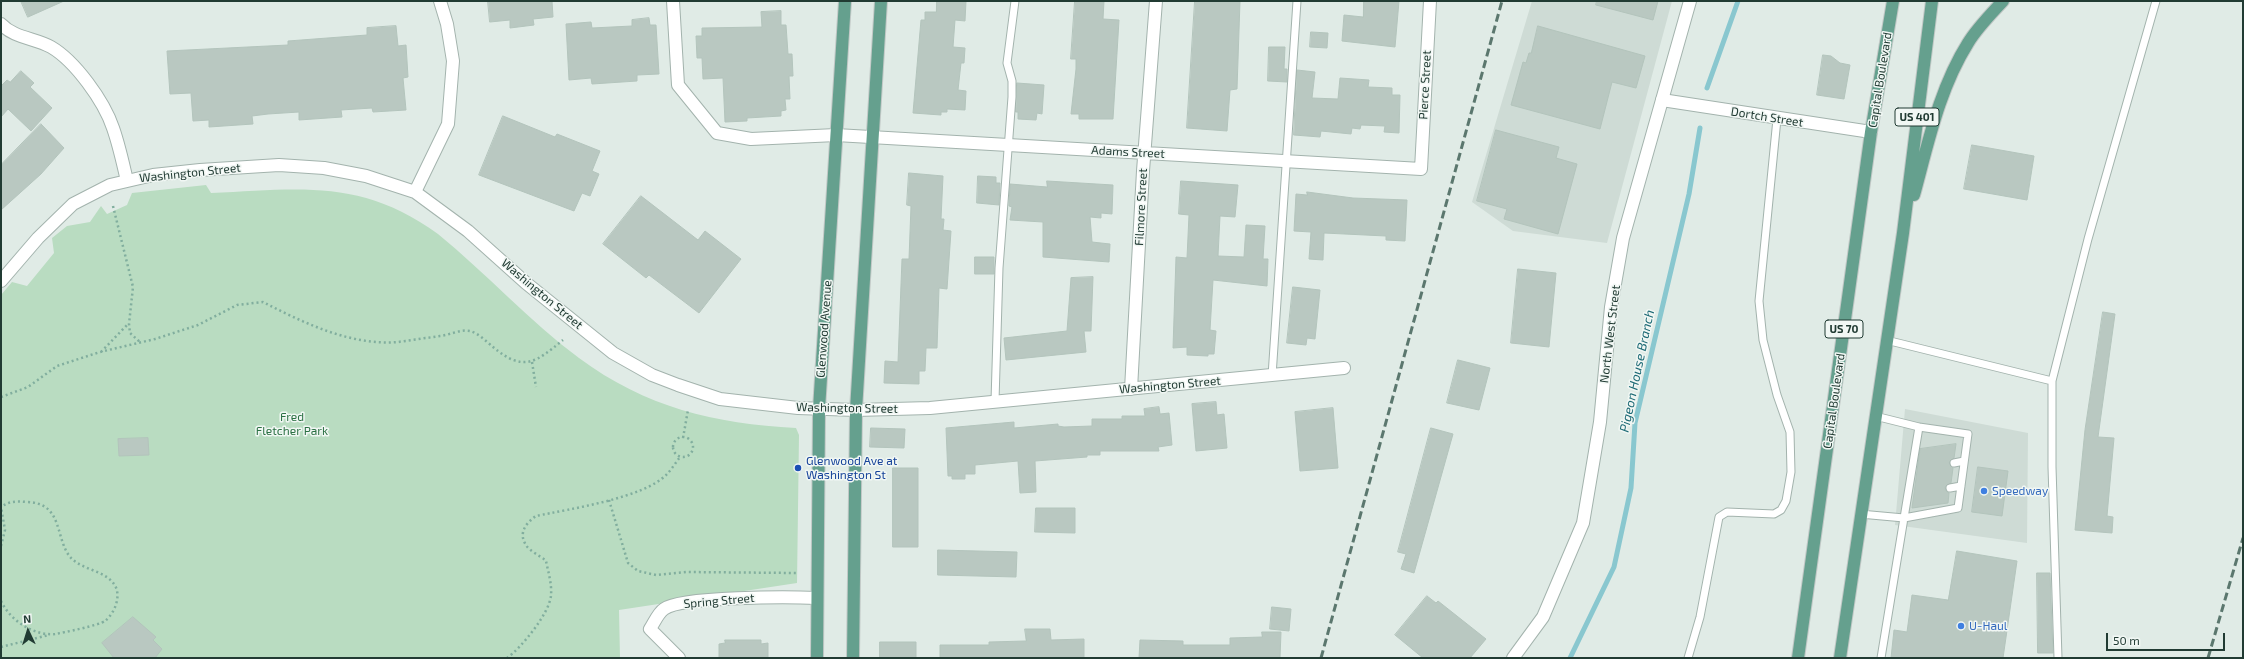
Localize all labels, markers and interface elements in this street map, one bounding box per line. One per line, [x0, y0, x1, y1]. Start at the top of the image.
street label: Capital Boulevard [1865, 31, 1895, 129]
street label: Pierce Street [1416, 50, 1434, 120]
street label: Dortch Street [1730, 104, 1804, 130]
road number: US 401 [1895, 108, 1939, 126]
street label: Adams Street [1091, 143, 1165, 161]
street label: Washington Street [139, 161, 241, 185]
street label: Filmore Street [1132, 168, 1150, 246]
street label: Washington Street [498, 256, 586, 332]
street label: Glenwood Avenue [813, 280, 835, 378]
street label: North West Street [1597, 284, 1623, 384]
water label: Pigeon House Branch [1616, 308, 1658, 434]
road number: US 70 [1825, 320, 1863, 338]
street label: Capital Boulevard [1820, 352, 1848, 450]
street label: Washington Street [1119, 373, 1221, 397]
street label: Washington Street [796, 400, 898, 416]
park label: Fred Fletcher Park [256, 410, 328, 438]
place label: Glenwood Ave at Washington St [806, 454, 897, 482]
marker: Glenwood Ave at Washington St [793, 463, 803, 473]
place label: Speedway [1992, 484, 2048, 498]
marker: Speedway [1979, 486, 1989, 496]
street label: Spring Street [683, 591, 755, 611]
north arrow [8, 611, 48, 651]
text: N [23, 612, 32, 625]
place label: U-Haul [1969, 619, 2007, 633]
marker: U-Haul [1956, 621, 1966, 631]
scale bar [2108, 625, 2227, 651]
text: 50 m [2113, 633, 2140, 647]

